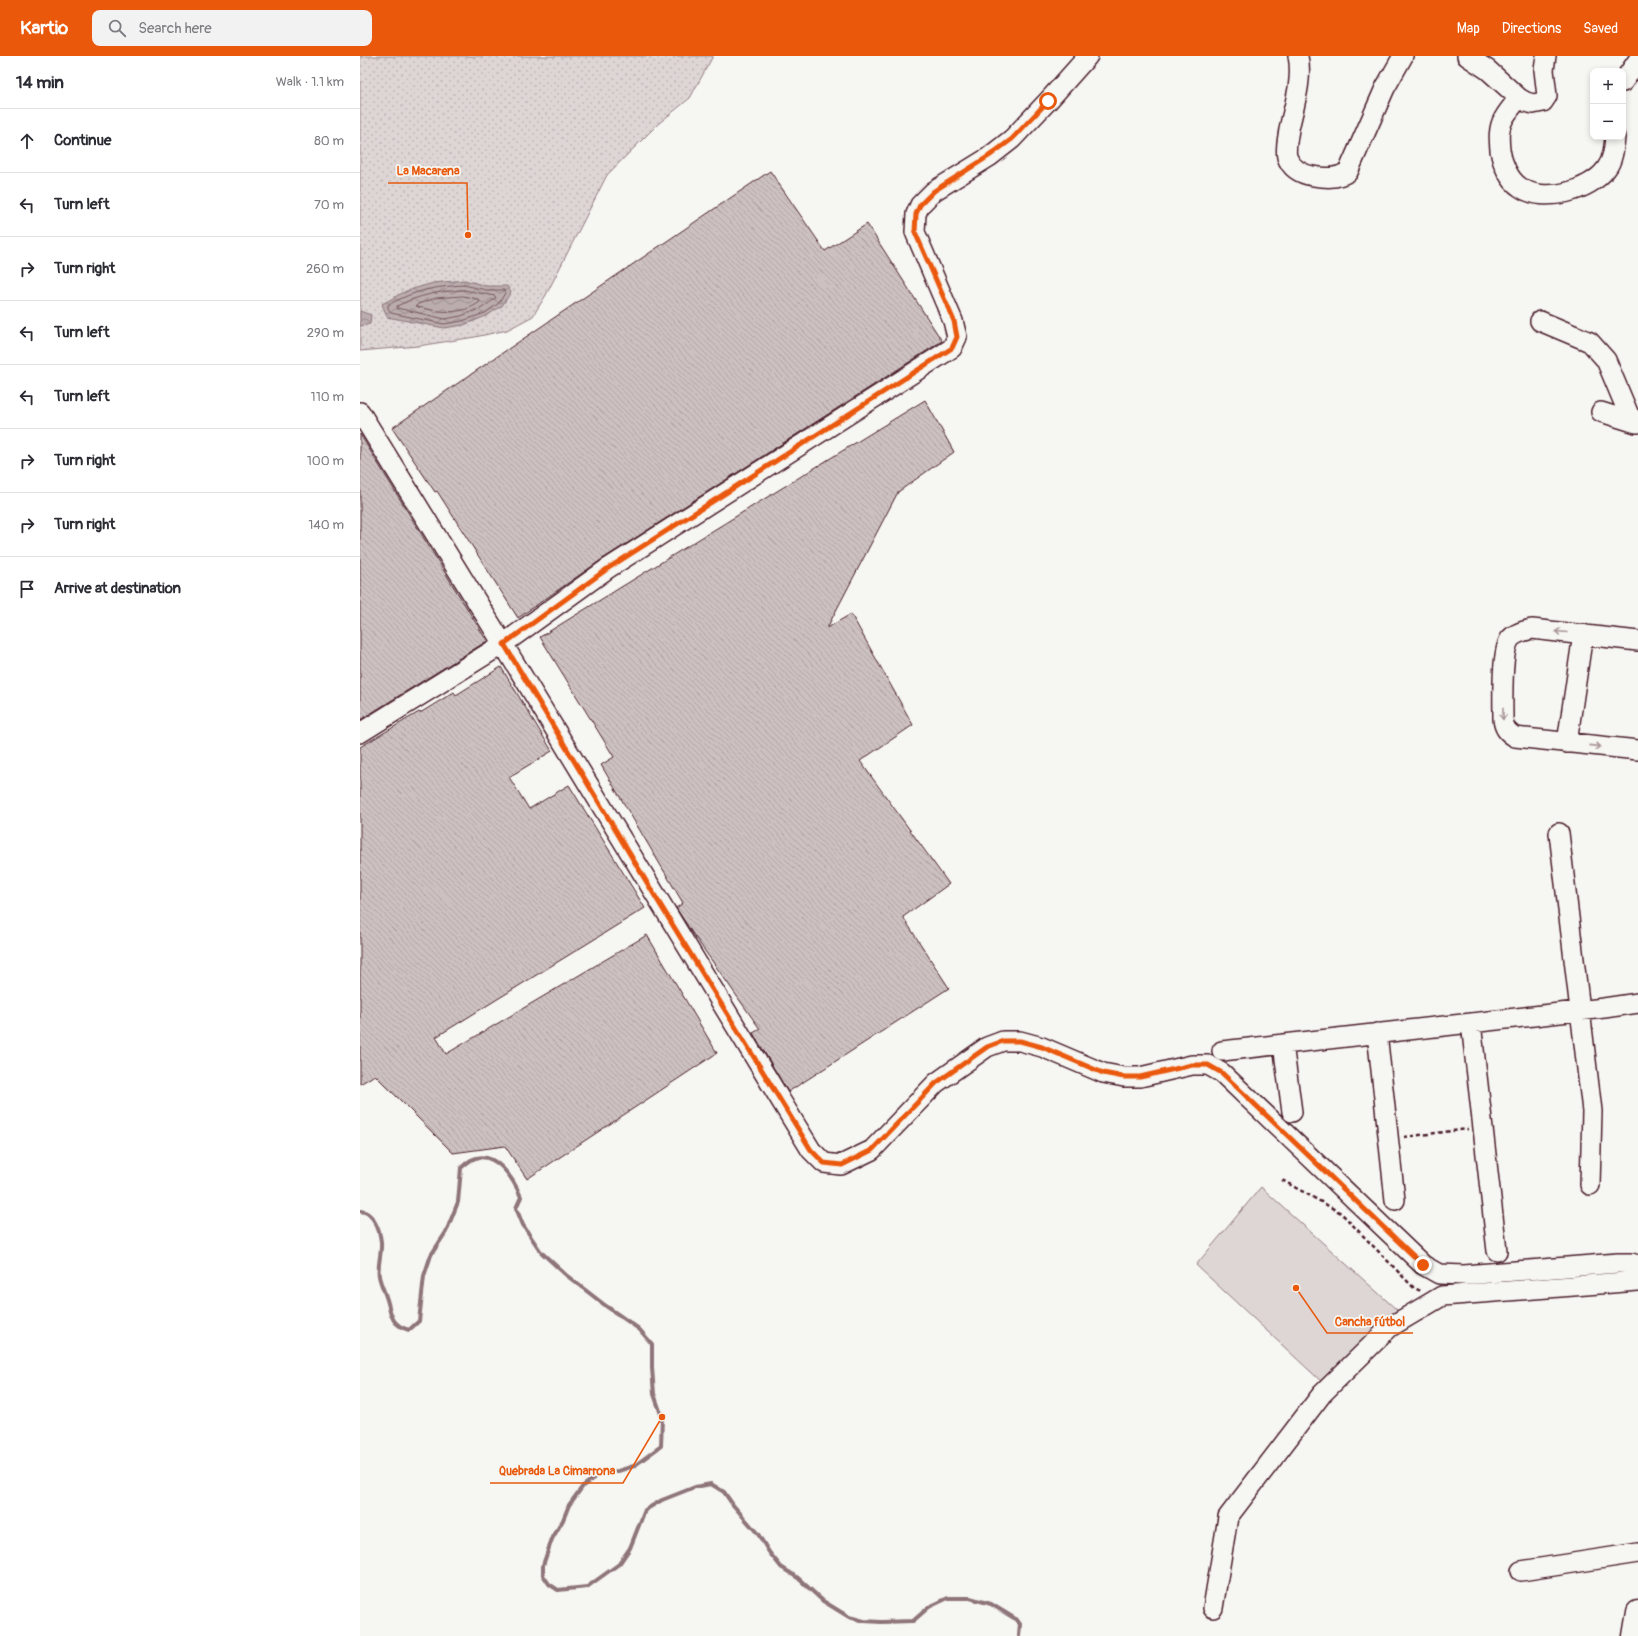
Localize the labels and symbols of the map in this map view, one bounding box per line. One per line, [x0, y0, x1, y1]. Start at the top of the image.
route start [1039, 92, 1057, 110]
callout: La Macarena [388, 159, 467, 183]
text: La Macarena [397, 164, 460, 179]
one-way arrow [1555, 628, 1568, 635]
one-way arrow [1499, 707, 1507, 720]
one-way arrow [1588, 742, 1601, 750]
route end [1414, 1256, 1432, 1274]
callout: Cancha fútbol [1327, 1309, 1413, 1333]
text: Cancha fútbol [1335, 1315, 1405, 1330]
callout: Quebrada La Cimarrona [490, 1459, 623, 1483]
text: Quebrada La Cimarrona [499, 1464, 616, 1479]

